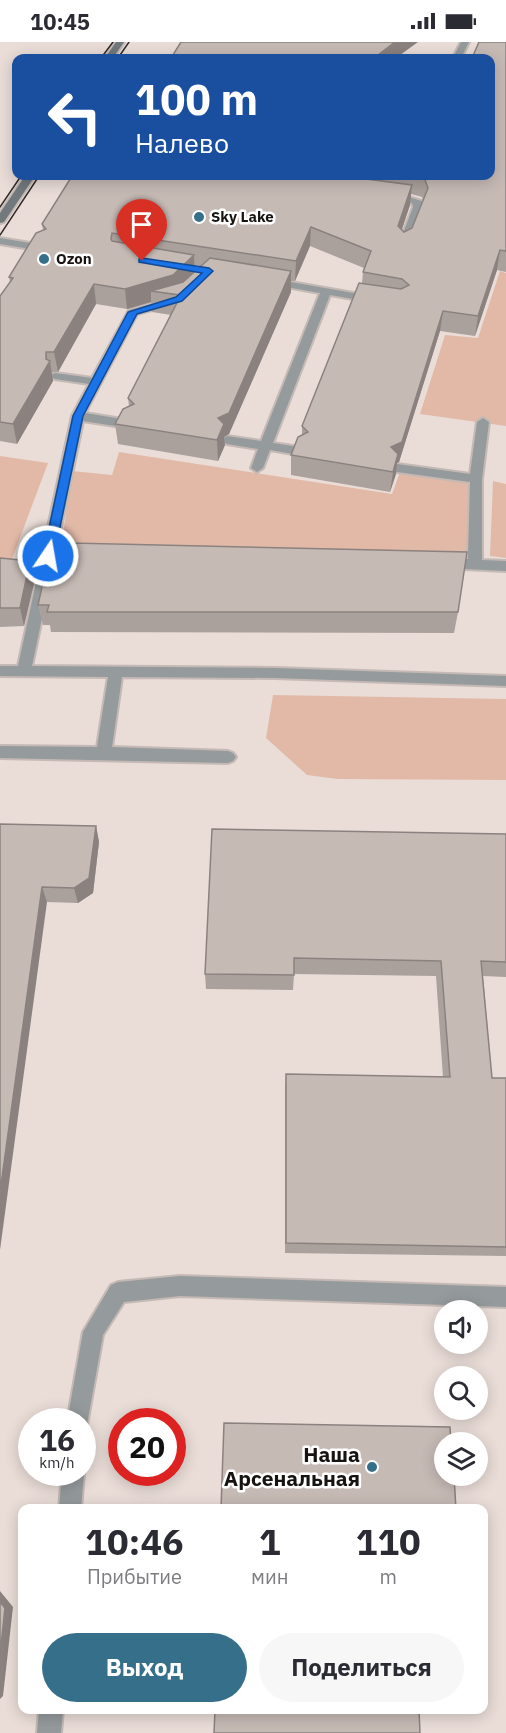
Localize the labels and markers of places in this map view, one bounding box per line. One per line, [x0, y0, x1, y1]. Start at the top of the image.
pin [116, 199, 167, 261]
place label: Sky Lake [211, 207, 274, 226]
marker: Sky Lake [192, 210, 206, 224]
place label: Ozon [56, 249, 92, 268]
marker: Ozon [37, 252, 51, 266]
place label: Наша Арсенальная [224, 1440, 360, 1492]
marker: Наша Арсенальная [365, 1460, 379, 1474]

